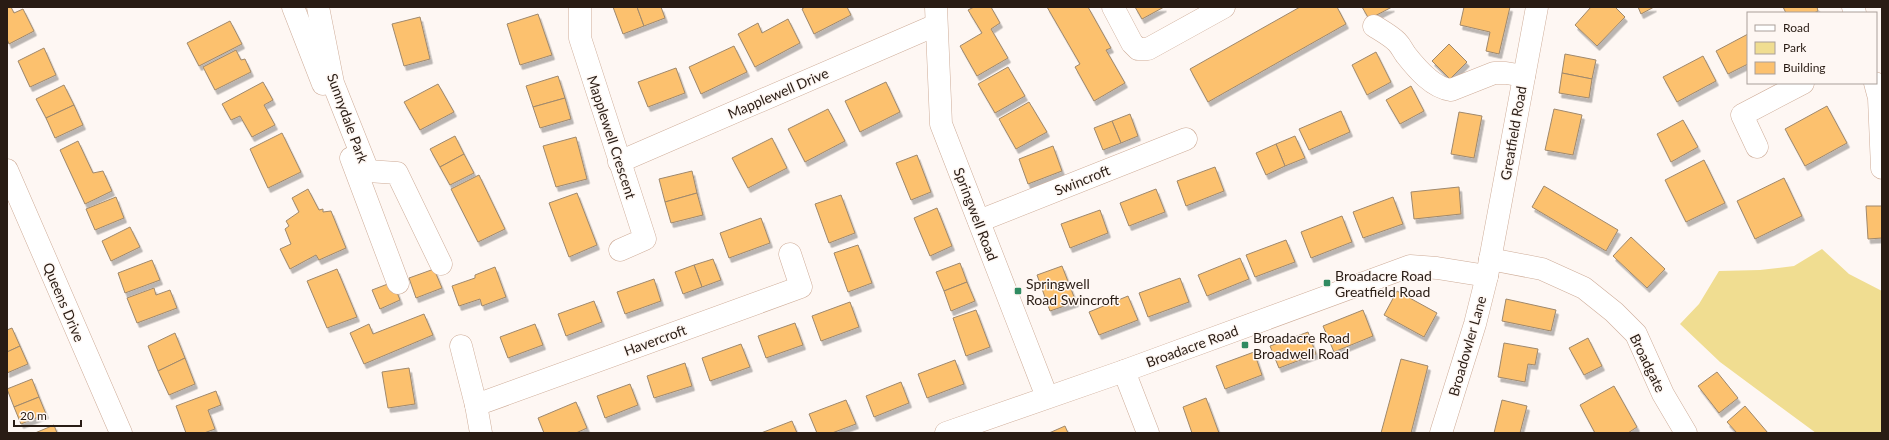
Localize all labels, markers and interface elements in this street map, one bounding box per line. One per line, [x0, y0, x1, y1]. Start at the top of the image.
legend [1747, 12, 1877, 84]
text: Road [1783, 20, 1810, 35]
text: Park [1783, 40, 1807, 55]
text: Building [1783, 60, 1826, 75]
street label: Mapplewell Drive [725, 64, 831, 122]
street label: Sunnydale Park [324, 71, 372, 166]
street label: Mapplewell Crescent [584, 73, 640, 201]
street label: Greatfield Road [1496, 85, 1530, 181]
street label: Swincroft [1052, 161, 1113, 199]
street label: Springwell Road [950, 165, 1002, 263]
street label: Queens Drive [40, 260, 88, 344]
place label: Broadacre Road Greatfield Road [1335, 267, 1432, 300]
place label: Springwell Road Swincroft [1026, 275, 1119, 308]
marker: Broadacre Road Greatfield Road [1322, 278, 1332, 288]
marker: Springwell Road Swincroft [1013, 286, 1023, 296]
street label: Broadowler Lane [1445, 294, 1489, 398]
street label: Havercroft [621, 321, 689, 359]
street label: Broadacre Road [1144, 321, 1240, 371]
place label: Broadacre Road Broadwell Road [1253, 329, 1350, 362]
street label: Broadgate [1627, 331, 1669, 395]
marker: Broadacre Road Broadwell Road [1240, 340, 1250, 350]
scale bar [14, 402, 81, 428]
text: 20 m [20, 408, 47, 423]

